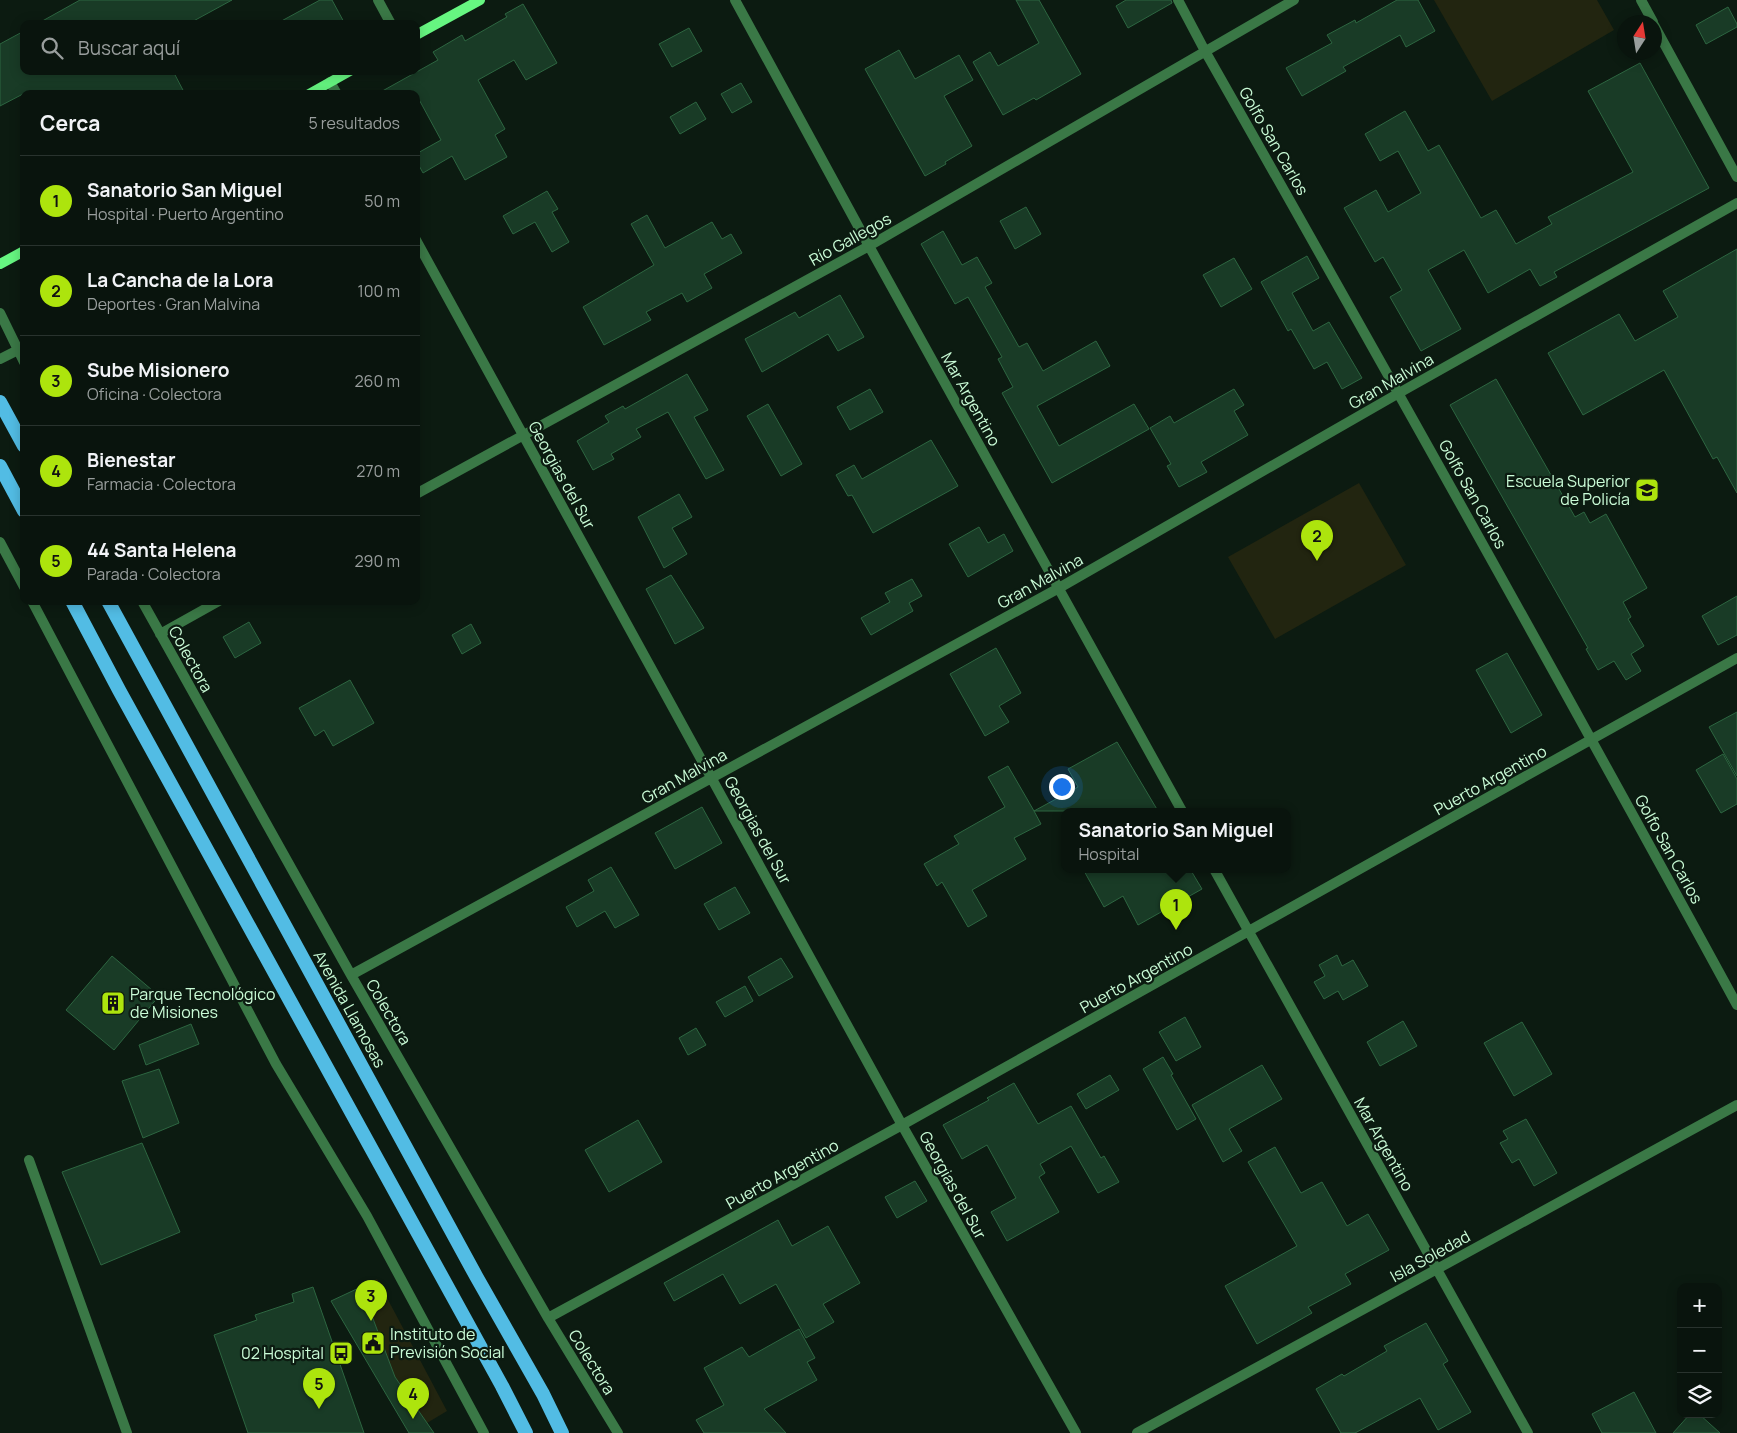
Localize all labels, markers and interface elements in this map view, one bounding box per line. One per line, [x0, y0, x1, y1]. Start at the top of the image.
north arrow [1617, 15, 1662, 60]
search box [20, 20, 420, 75]
icon: search [38, 34, 66, 62]
text: Buscar aquí [78, 35, 180, 61]
street label: Golfo San Carlos [1234, 83, 1314, 199]
text: Cerca [40, 109, 100, 137]
text: 5 resultados [308, 112, 400, 134]
text: Sanatorio San Miguel [87, 177, 282, 203]
text: 1 [52, 190, 60, 212]
text: 50 m [364, 190, 400, 212]
text: Hospital · Puerto Argentino [87, 203, 284, 225]
street label: Río Gallegos [805, 207, 895, 271]
text: La Cancha de la Lora [87, 267, 273, 293]
text: 2 [51, 280, 61, 302]
text: 100 m [357, 280, 400, 302]
text: Deportes · Gran Malvina [87, 293, 260, 315]
street label: Mar Argentino [936, 348, 1006, 450]
street label: Gran Malvina [1345, 348, 1437, 414]
text: Sube Misionero [87, 357, 230, 383]
text: 3 [51, 370, 61, 392]
text: 260 m [354, 370, 400, 392]
text: Oficina · Colectora [87, 383, 222, 405]
street label: Georgias del Sur [523, 417, 601, 533]
street label: Golfo San Carlos [1434, 435, 1512, 553]
text: Bienestar [87, 447, 176, 473]
text: 4 [51, 460, 61, 482]
text: 270 m [356, 460, 400, 482]
place label: Escuela Superior de Policía [1506, 470, 1630, 510]
text: Farmacia · Colectora [87, 473, 236, 495]
school or university icon: Escuela Superior de Policía [1634, 477, 1660, 503]
pin: 2 [1301, 520, 1333, 561]
text: 44 Santa Helena [87, 537, 236, 563]
street label: Gran Malvina [993, 548, 1087, 614]
text: 5 [51, 550, 61, 572]
text: 290 m [354, 550, 400, 572]
text: Parada · Colectora [87, 563, 221, 585]
street label: Colectora [164, 622, 218, 696]
street label: Puerto Argentino [1430, 740, 1550, 820]
street label: Gran Malvina [637, 743, 731, 809]
street label: Georgias del Sur [719, 772, 797, 888]
your location [1049, 774, 1075, 800]
street label: Golfo San Carlos [1630, 790, 1708, 908]
popup [1061, 808, 1291, 873]
text: Sanatorio San Miguel [1078, 817, 1274, 843]
text: Hospital [1078, 843, 1139, 865]
pin: 1 [1160, 889, 1192, 930]
street label: Puerto Argentino [1076, 938, 1196, 1018]
street label: Avenida Llamosas [309, 947, 391, 1071]
street label: Colectora [361, 975, 417, 1049]
place label: Parque Tecnológico de Misiones [130, 983, 275, 1023]
building icon: Parque Tecnológico de Misiones [100, 990, 126, 1016]
street label: Mar Argentino [1349, 1093, 1419, 1195]
street label: Georgias del Sur [914, 1127, 992, 1243]
street label: Puerto Argentino [722, 1134, 842, 1214]
street label: Isla Soledad [1386, 1225, 1474, 1287]
pin: 3 [355, 1280, 387, 1321]
map controls [1677, 1283, 1722, 1418]
button: + [1677, 1283, 1722, 1328]
place label: Instituto de Previsión Social [390, 1323, 505, 1363]
street label: Colectora [563, 1325, 621, 1399]
button: − [1677, 1328, 1722, 1373]
public building icon: Instituto de Previsión Social [360, 1330, 386, 1356]
bus stop icon: 02 Hospital [328, 1340, 354, 1366]
place label: 02 Hospital [241, 1342, 324, 1364]
pin: 5 [303, 1368, 335, 1409]
button: layers [1677, 1373, 1722, 1418]
pin: 4 [397, 1378, 429, 1419]

